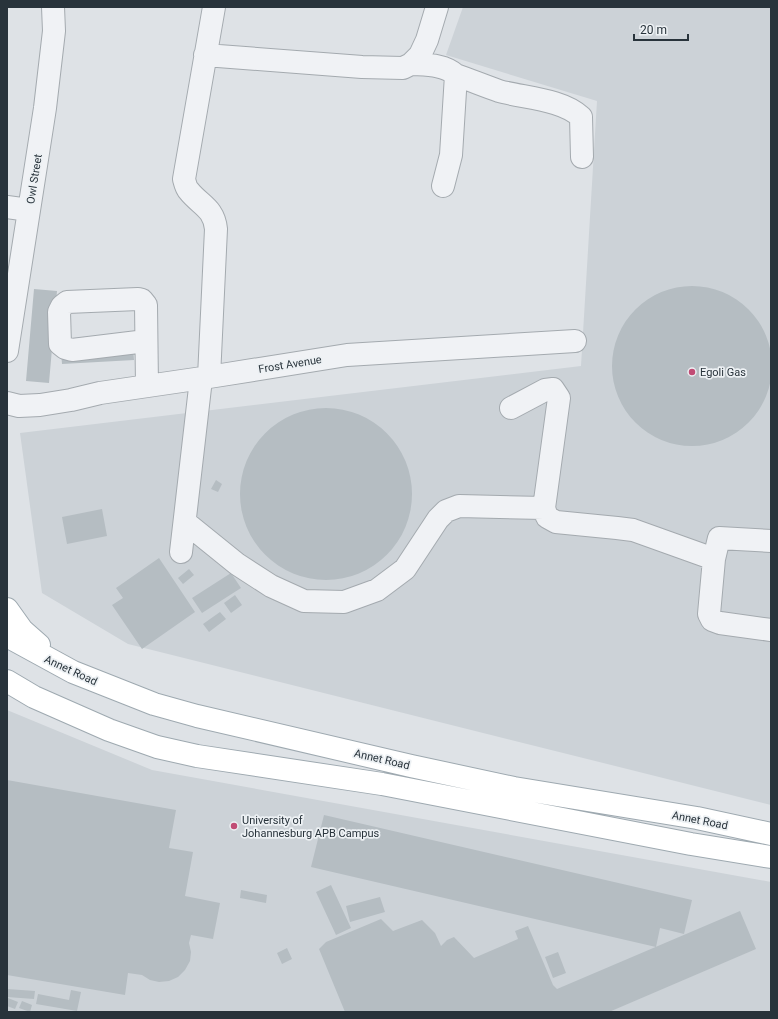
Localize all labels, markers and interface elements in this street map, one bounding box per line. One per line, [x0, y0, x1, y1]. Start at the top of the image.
scale bar [634, 16, 688, 42]
text: 20 m [640, 23, 667, 37]
street label: Owl Street [24, 153, 45, 205]
street label: Frost Avenue [258, 353, 323, 376]
place label: Egoli Gas [700, 366, 746, 379]
marker: Egoli Gas [687, 367, 697, 377]
street label: Annet Road [42, 653, 99, 688]
street label: Annet Road [353, 747, 411, 772]
street label: Annet Road [671, 809, 729, 832]
place label: University of Johannesburg APB Campus [242, 814, 380, 840]
marker: University of Johannesburg APB Campus [229, 821, 239, 831]

